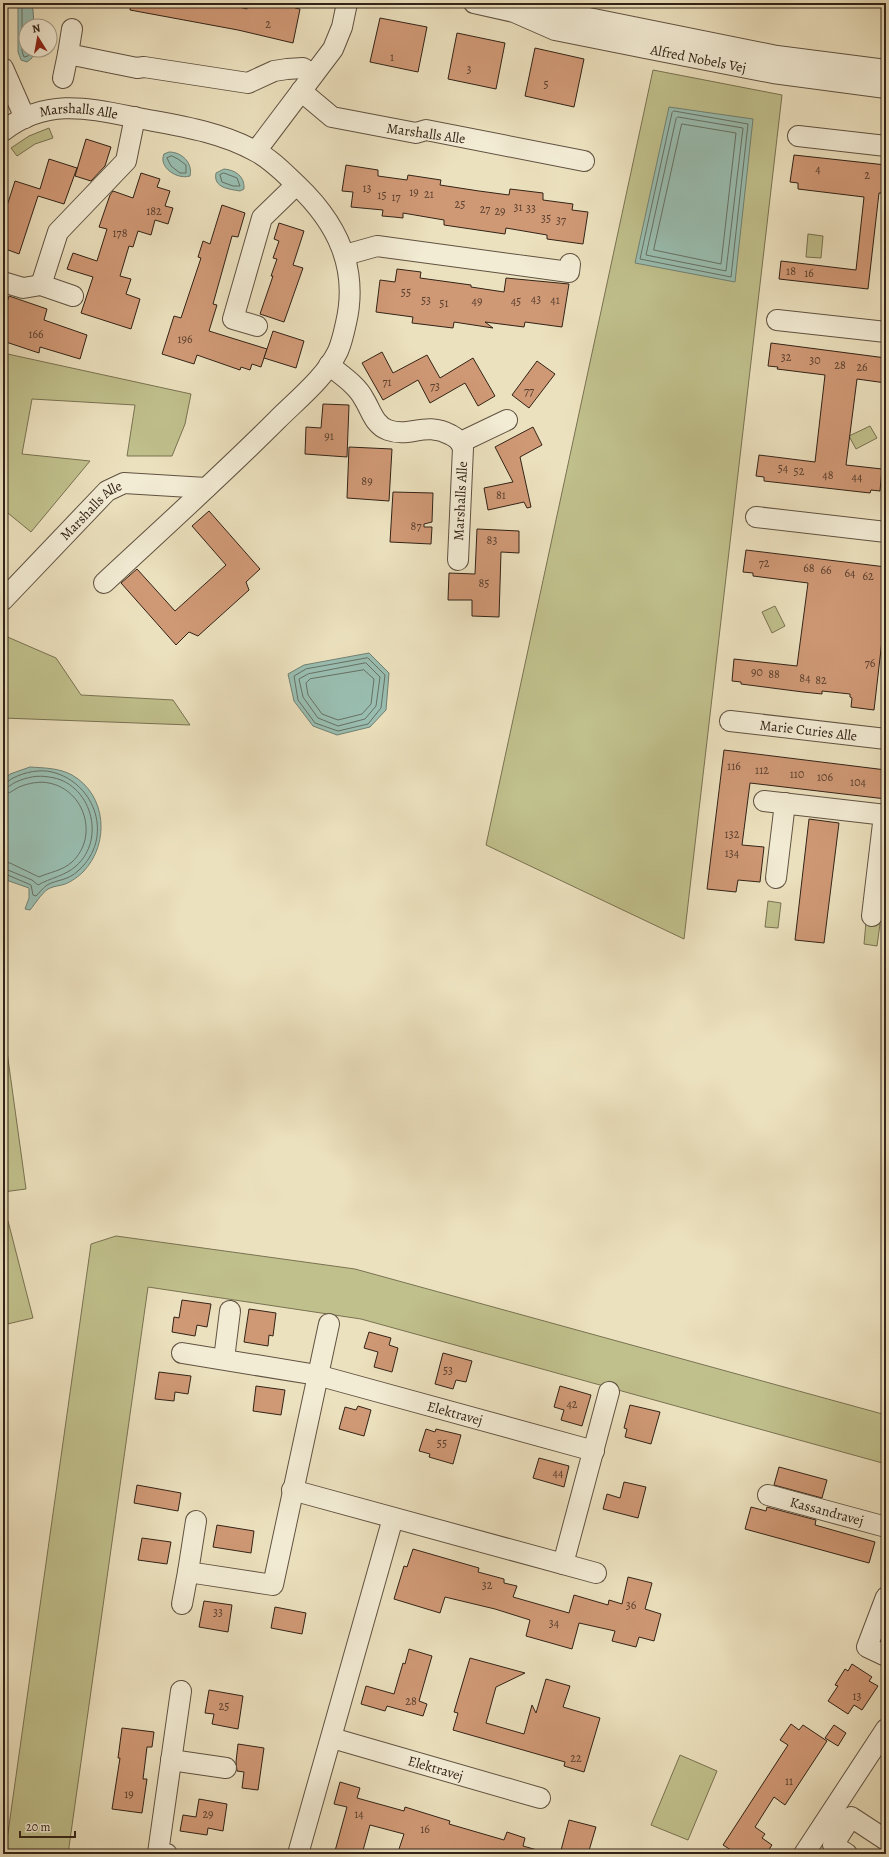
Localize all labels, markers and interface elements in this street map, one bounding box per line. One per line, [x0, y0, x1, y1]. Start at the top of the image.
house number: 2 [265, 16, 271, 32]
north arrow [18, 18, 58, 58]
text: N [31, 21, 42, 37]
street label: Alfred Nobels Vej [648, 40, 748, 78]
house number: 1 [390, 49, 394, 65]
house number: 3 [467, 61, 472, 77]
house number: 5 [543, 76, 549, 92]
street label: Marshalls Alle [37, 99, 120, 124]
street label: Marshalls Alle [385, 119, 467, 148]
house number: 4 [815, 161, 821, 177]
house number: 2 [864, 167, 870, 183]
house number: 13 [362, 180, 372, 196]
house number: 19 [409, 184, 419, 200]
house number: 21 [424, 186, 434, 202]
house number: 15 [377, 187, 387, 203]
house number: 17 [391, 189, 402, 205]
house number: 25 [455, 196, 465, 212]
house number: 31 [513, 199, 523, 215]
house number: 33 [526, 200, 536, 216]
house number: 27 [480, 201, 491, 217]
house number: 182 [146, 203, 162, 219]
house number: 29 [494, 203, 506, 219]
house number: 35 [541, 210, 551, 226]
house number: 37 [556, 212, 567, 228]
house number: 178 [113, 225, 128, 241]
house number: 18 [786, 263, 796, 279]
house number: 16 [804, 265, 814, 281]
house number: 55 [401, 284, 411, 300]
house number: 43 [531, 291, 541, 307]
house number: 53 [421, 292, 431, 308]
house number: 41 [550, 292, 560, 308]
house number: 49 [472, 293, 482, 309]
house number: 45 [511, 293, 521, 309]
house number: 51 [439, 295, 449, 311]
house number: 166 [28, 326, 44, 342]
house number: 196 [177, 331, 193, 347]
house number: 32 [781, 349, 792, 365]
house number: 30 [809, 352, 821, 368]
house number: 28 [834, 357, 846, 373]
house number: 26 [856, 359, 868, 375]
house number: 71 [382, 374, 392, 390]
house number: 73 [430, 378, 440, 394]
house number: 77 [524, 383, 535, 399]
house number: 91 [324, 428, 334, 444]
house number: 54 [778, 460, 789, 476]
street label: Marshalls Alle [449, 461, 472, 541]
house number: 52 [794, 463, 805, 479]
house number: 48 [822, 467, 834, 483]
house number: 44 [852, 469, 863, 485]
house number: 89 [361, 473, 373, 489]
street label: Marshalls Alle [56, 476, 125, 545]
house number: 81 [496, 487, 506, 503]
house number: 87 [411, 518, 422, 534]
house number: 83 [487, 532, 497, 548]
house number: 72 [759, 555, 770, 571]
house number: 68 [803, 560, 815, 576]
house number: 66 [820, 562, 832, 578]
house number: 64 [845, 565, 856, 581]
house number: 62 [862, 568, 874, 584]
house number: 85 [479, 575, 489, 591]
house number: 76 [865, 655, 876, 671]
house number: 90 [751, 664, 763, 680]
house number: 88 [768, 666, 780, 682]
house number: 84 [799, 670, 811, 686]
house number: 82 [815, 672, 827, 688]
street label: Marie Curies Alle [759, 715, 858, 746]
house number: 116 [727, 758, 741, 774]
house number: 112 [755, 762, 769, 778]
house number: 110 [790, 766, 804, 782]
house number: 106 [817, 769, 833, 785]
house number: 104 [850, 774, 867, 790]
house number: 132 [725, 826, 740, 842]
house number: 134 [725, 845, 740, 861]
house number: 53 [443, 1362, 453, 1378]
house number: 42 [566, 1396, 578, 1412]
street label: Elektravej [425, 1397, 485, 1430]
house number: 55 [437, 1435, 447, 1451]
house number: 44 [553, 1465, 564, 1481]
street label: Kassandravej [788, 1492, 866, 1530]
house number: 32 [482, 1577, 493, 1593]
house number: 36 [626, 1597, 637, 1613]
house number: 33 [213, 1604, 223, 1620]
house number: 34 [549, 1615, 560, 1631]
house number: 13 [852, 1688, 862, 1704]
house number: 28 [405, 1693, 417, 1709]
house number: 25 [219, 1698, 229, 1714]
house number: 22 [570, 1750, 582, 1766]
street label: Elektravej [406, 1751, 466, 1785]
house number: 11 [785, 1773, 793, 1789]
house number: 19 [124, 1786, 134, 1802]
house number: 29 [202, 1806, 214, 1822]
house number: 14 [354, 1806, 364, 1822]
scale bar [20, 1813, 75, 1839]
text: 20 m [26, 1819, 50, 1835]
house number: 16 [420, 1821, 430, 1837]

